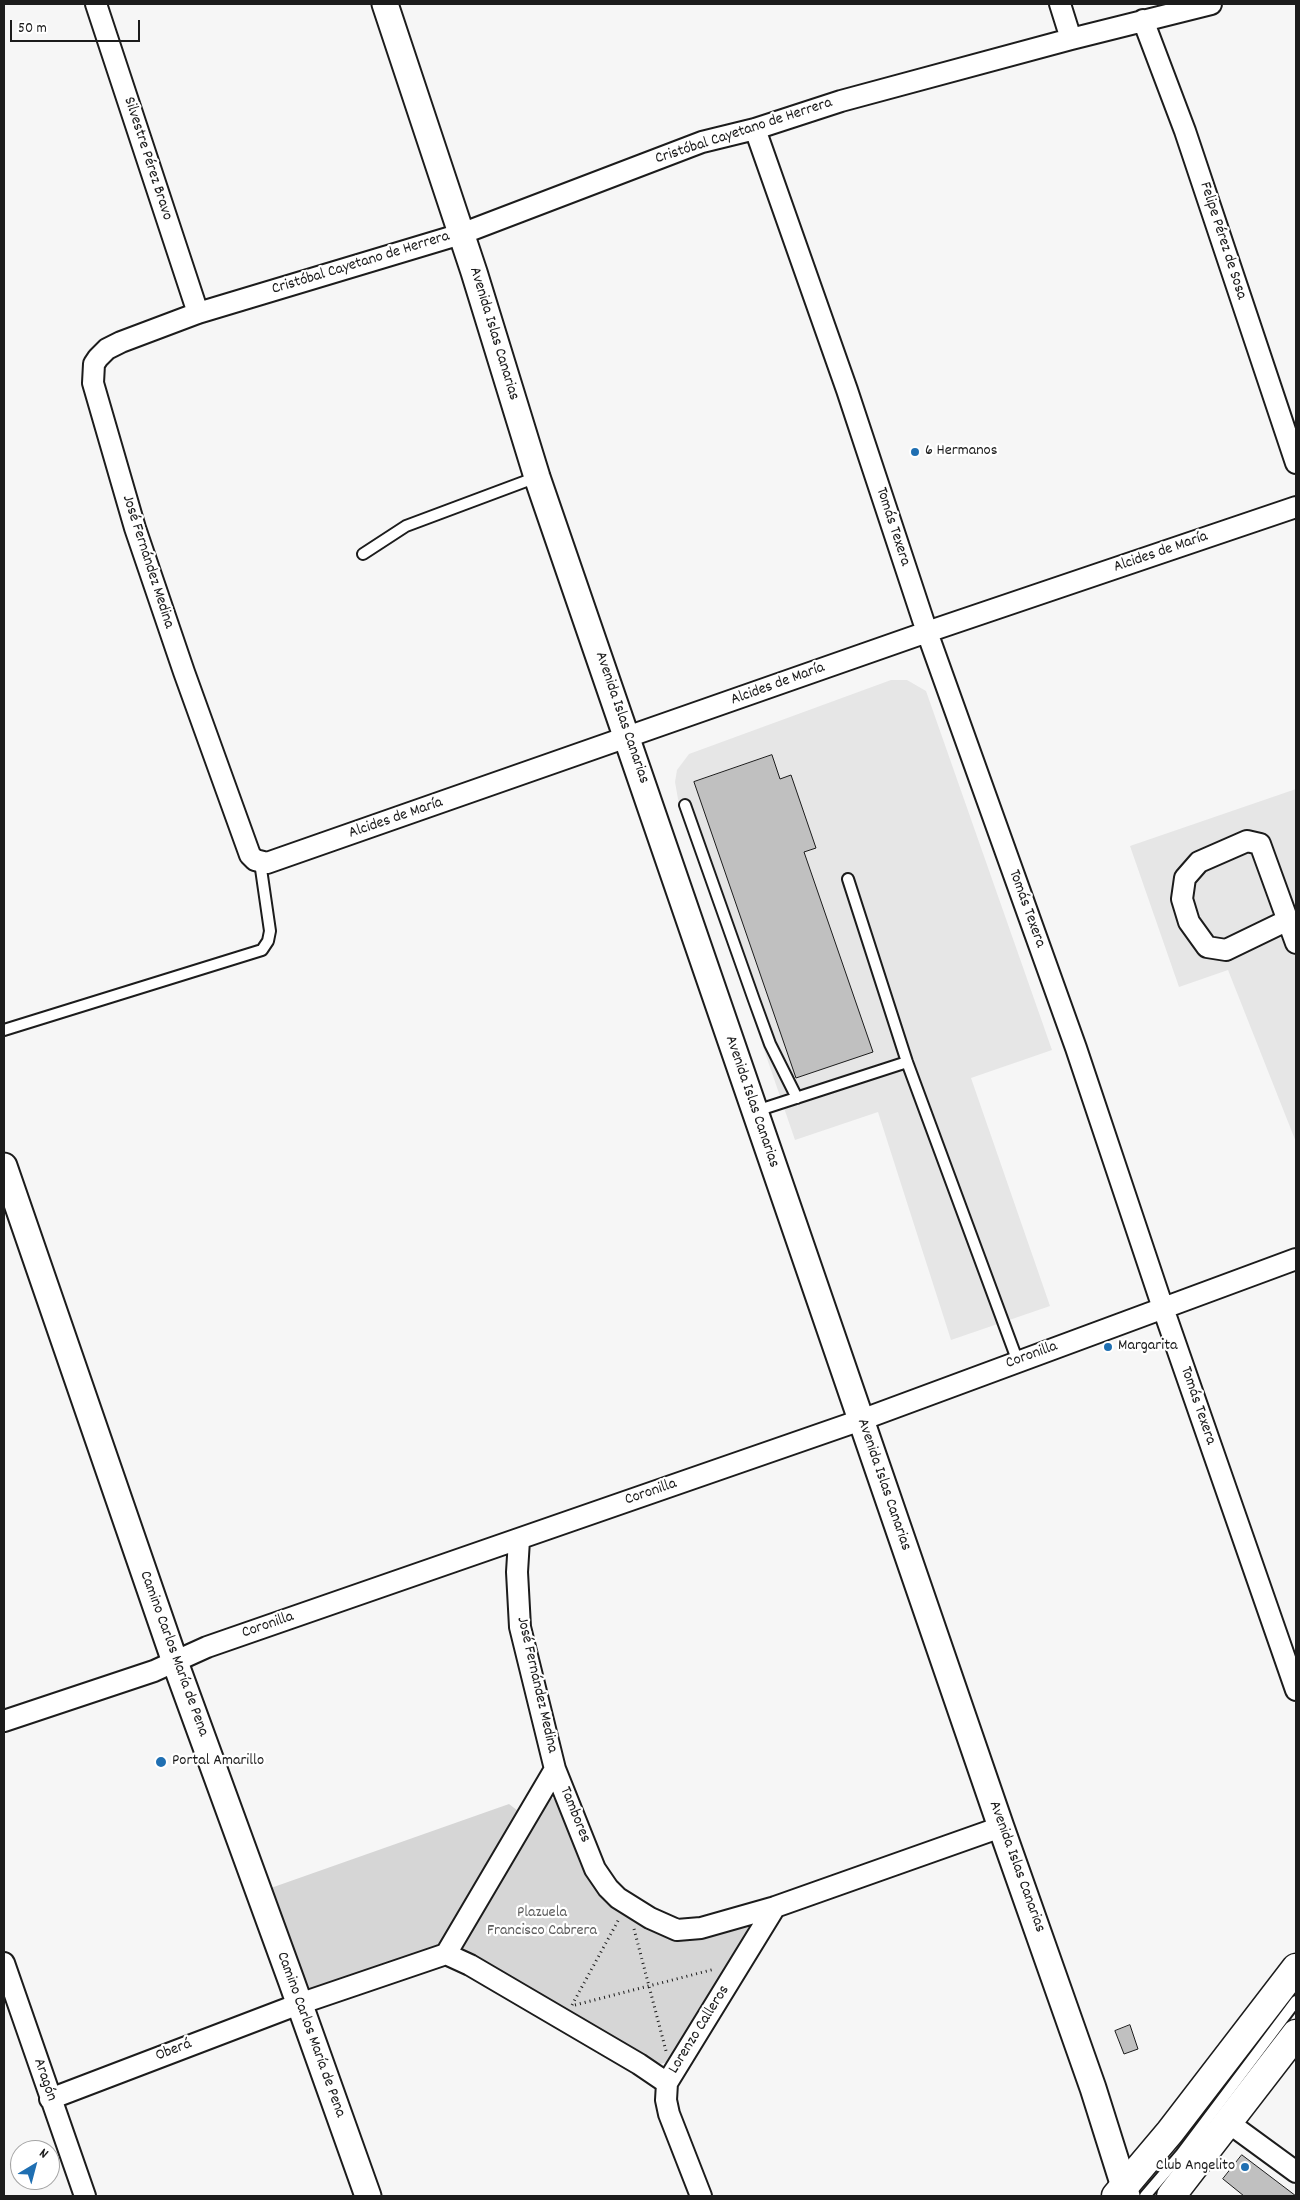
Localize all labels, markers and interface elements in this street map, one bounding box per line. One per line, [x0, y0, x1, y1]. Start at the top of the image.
scale bar [12, 10, 142, 42]
text: 50 m [18, 18, 47, 40]
street label: Cristóbal Cayetano de Herrera [653, 94, 835, 170]
street label: Silvestre Pérez Bravo [118, 95, 176, 223]
street label: Felipe Pérez de Sosa [1194, 180, 1250, 302]
street label: Cristóbal Cayetano de Herrera [270, 228, 452, 300]
street label: Avenida Islas Canarias [464, 265, 522, 403]
place label: 6 Hermanos [925, 442, 997, 462]
marker: 6 Hermanos [909, 446, 921, 458]
street label: Tomás Texera [870, 485, 914, 569]
street label: José Fernández Medina [116, 493, 178, 631]
street label: Alcides de María [1111, 528, 1211, 578]
street label: Avenida Islas Canarias [589, 650, 653, 786]
street label: Alcides de María [729, 659, 827, 711]
street label: Alcides de María [346, 794, 446, 844]
street label: Tomás Texera [1003, 868, 1049, 950]
street label: Avenida Islas Canarias [719, 1034, 783, 1170]
place label: Margarita [1118, 1337, 1178, 1357]
street label: Coronilla [1004, 1338, 1060, 1374]
marker: Margarita [1102, 1341, 1114, 1353]
street label: Tomás Texera [1175, 1364, 1219, 1448]
street label: Avenida Islas Canarias [851, 1417, 915, 1553]
street label: Coronilla [623, 1475, 679, 1511]
street label: Camino Carlos María de Pena [134, 1569, 212, 1739]
street label: Coronilla [240, 1608, 296, 1644]
street label: José Fernández Medina [511, 1615, 561, 1755]
place label: Portal Amarillo [172, 1752, 264, 1772]
marker: Portal Amarillo [154, 1755, 168, 1769]
street label: Tambores [554, 1784, 594, 1846]
street label: Avenida Islas Canarias [983, 1799, 1049, 1935]
park label: Plazuela Francisco Cabrera [487, 1904, 597, 1942]
street label: Camino Carlos María de Pena [271, 1950, 349, 2120]
street label: Lorenzo Calleros [665, 1982, 735, 2078]
street label: Oberá [153, 2035, 195, 2067]
street label: Aragón [28, 2056, 60, 2104]
north arrow [10, 2140, 60, 2190]
text: N [35, 2144, 52, 2164]
place label: Club Angelito [1156, 2157, 1235, 2177]
marker: Club Angelito [1239, 2161, 1251, 2173]

